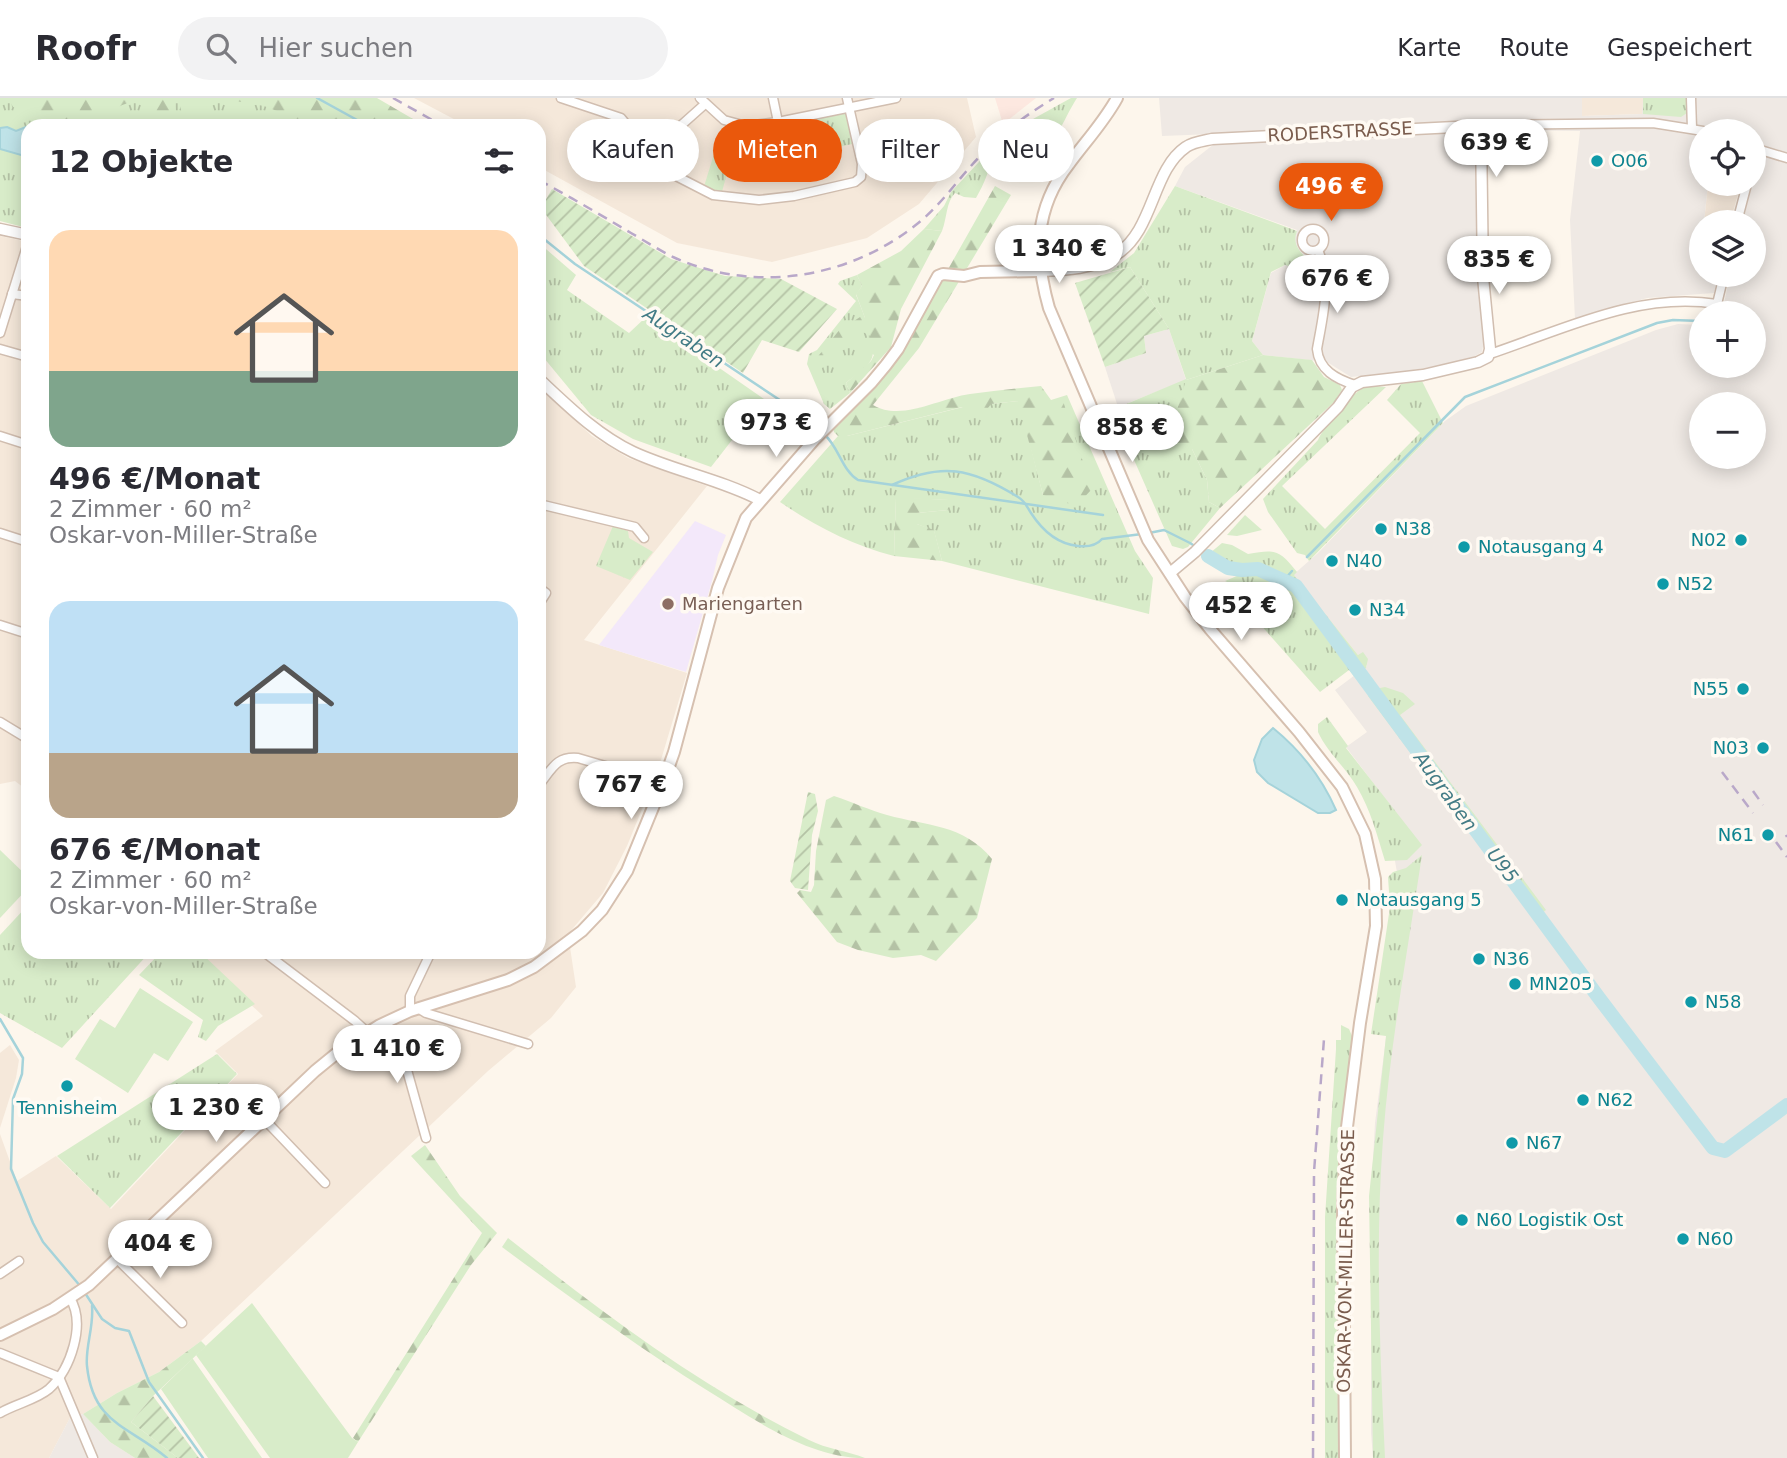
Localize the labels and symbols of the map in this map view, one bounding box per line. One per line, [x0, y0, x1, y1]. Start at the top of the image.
street label: RODERSTRASSE [1267, 117, 1413, 146]
pin: 639 € [1447, 120, 1545, 179]
place label: O06 [1611, 150, 1648, 171]
marker: O06 [1589, 153, 1605, 169]
pin: 496 € [1282, 164, 1380, 223]
pin: 1 340 € [994, 226, 1124, 285]
pin: 835 € [1450, 236, 1548, 296]
pin: 676 € [1288, 256, 1386, 315]
water label: Augraben [638, 301, 728, 372]
pin: 973 € [727, 400, 825, 459]
pin: 858 € [1083, 404, 1181, 464]
place label: N38 [1395, 518, 1431, 539]
marker: N38 [1373, 521, 1389, 537]
place label: N02 [1691, 529, 1727, 550]
marker: N02 [1733, 532, 1749, 548]
place label: Notausgang 4 [1478, 536, 1604, 557]
marker: Notausgang 4 [1456, 539, 1472, 555]
place label: N40 [1346, 550, 1382, 571]
marker: N40 [1324, 553, 1340, 569]
place label: N52 [1677, 573, 1713, 594]
marker: N52 [1655, 576, 1671, 592]
pin: 452 € [1192, 582, 1290, 642]
place label: Mariengarten [682, 593, 803, 614]
marker: Mariengarten [660, 596, 676, 612]
place label: N34 [1369, 599, 1405, 620]
marker: N34 [1347, 602, 1363, 618]
place label: N55 [1693, 678, 1729, 699]
marker: N55 [1735, 681, 1751, 697]
place label: N03 [1713, 737, 1749, 758]
marker: N03 [1755, 740, 1771, 756]
water label: Augraben [1409, 746, 1482, 835]
pin: 767 € [582, 762, 680, 821]
place label: N61 [1718, 824, 1754, 845]
marker: N61 [1760, 827, 1776, 843]
water label: U95 [1483, 843, 1523, 887]
place label: Notausgang 5 [1356, 889, 1482, 910]
marker: Notausgang 5 [1334, 892, 1350, 908]
place label: N36 [1493, 948, 1529, 969]
marker: N36 [1471, 951, 1487, 967]
place label: MN205 [1529, 973, 1592, 994]
marker: MN205 [1507, 976, 1523, 992]
place label: N58 [1705, 991, 1741, 1012]
marker: N58 [1683, 994, 1699, 1010]
pin: 1 410 € [332, 1026, 462, 1085]
marker: Tennisheim [59, 1078, 75, 1094]
pin: 1 230 € [151, 1084, 281, 1144]
place label: N62 [1597, 1089, 1633, 1110]
marker: N62 [1575, 1092, 1591, 1108]
place label: Tennisheim [15, 1097, 118, 1118]
street label: OSKAR-VON-MILLER-STRASSE [1333, 1129, 1358, 1393]
place label: N67 [1526, 1132, 1562, 1153]
marker: N67 [1504, 1135, 1520, 1151]
place label: N60 Logistik Ost [1476, 1209, 1623, 1230]
marker: N60 Logistik Ost [1454, 1212, 1470, 1228]
pin: 404 € [111, 1220, 209, 1280]
place label: N60 [1697, 1228, 1733, 1249]
marker: N60 [1675, 1231, 1691, 1247]

